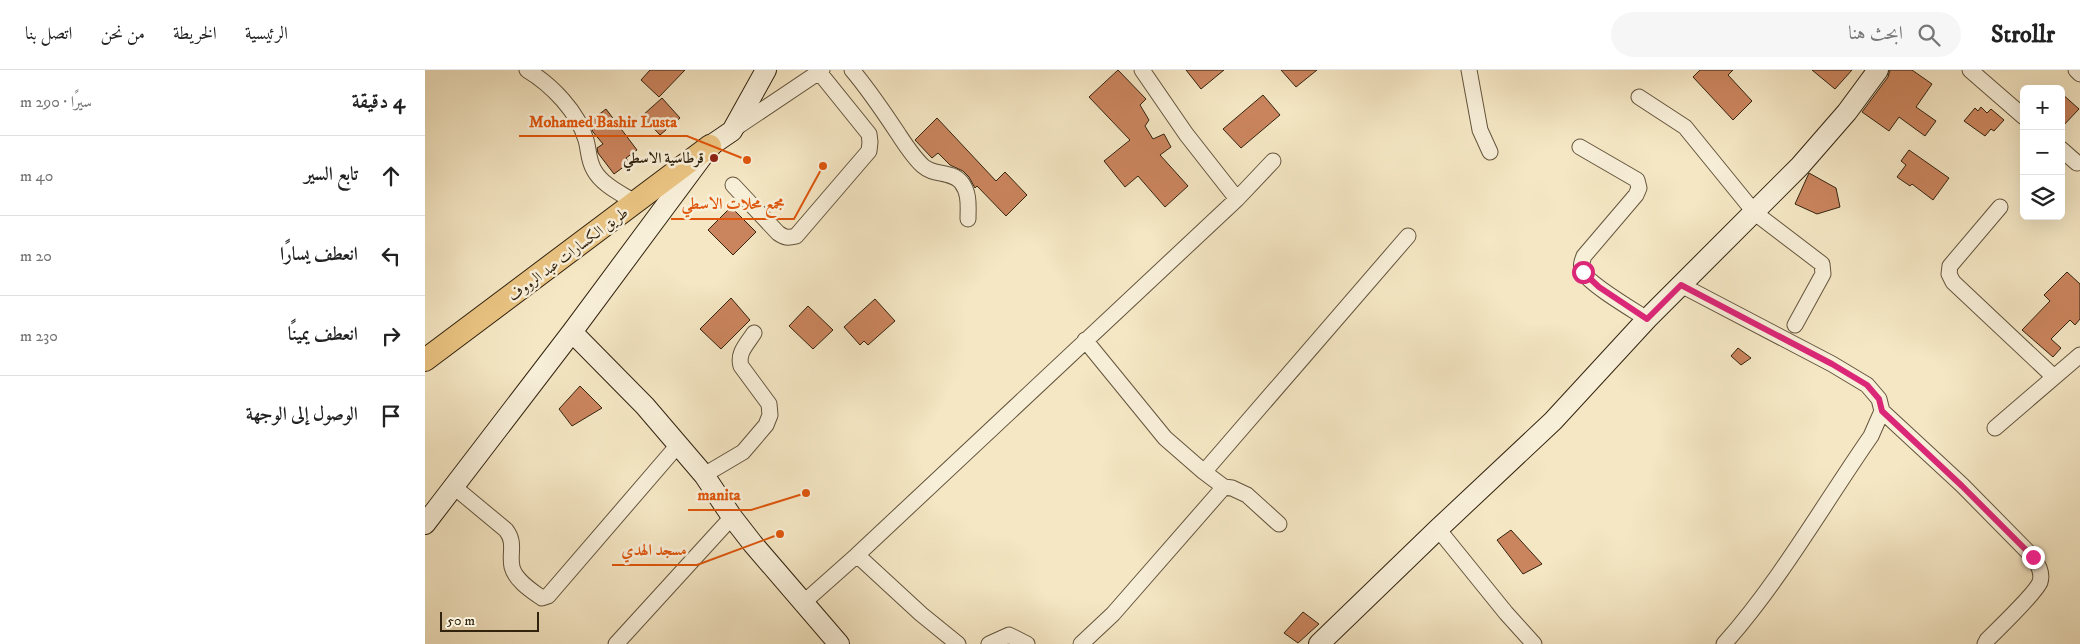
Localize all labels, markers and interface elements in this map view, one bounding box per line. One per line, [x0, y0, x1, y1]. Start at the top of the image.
search box [1611, 12, 1961, 57]
text: Strollr [1991, 20, 2055, 50]
icon: search [1915, 21, 1943, 49]
text: ابحث هنا [1848, 22, 1903, 45]
text: اتصل بنا [25, 23, 72, 45]
text: من نحن [100, 23, 145, 45]
text: الخريطة [173, 23, 217, 45]
text: الرئيسية [245, 23, 288, 45]
map controls [2020, 85, 2065, 220]
button: + [2020, 85, 2065, 130]
text: 4 دقيقة [352, 89, 405, 115]
text: سيرًا · 290 m [20, 92, 92, 112]
callout: Mohamed Bashir Lusta [519, 105, 687, 136]
text: Mohamed Bashir Lusta [529, 112, 678, 132]
button: − [2020, 130, 2065, 175]
place label: قرطاسية الاسطي [623, 149, 704, 172]
marker: قرطاسية الاسطي [708, 152, 720, 164]
icon: ahead [377, 162, 405, 190]
text: تابع السير [304, 163, 358, 186]
text: 40 m [20, 166, 53, 186]
button: layers [2020, 175, 2065, 220]
callout: مجمع محلات الاسطي [671, 188, 794, 219]
text: مجمع محلات الاسطي [682, 194, 785, 219]
street label: طريق الكسارات عبد الرووف [505, 203, 632, 306]
icon: left [377, 242, 405, 270]
text: انعطف يسارًا [280, 243, 358, 266]
text: 20 m [20, 246, 52, 266]
route start [1572, 261, 1595, 284]
icon: right [377, 322, 405, 350]
text: انعطف يمينًا [288, 323, 358, 346]
text: 230 m [20, 326, 58, 346]
icon: arrive [377, 402, 405, 430]
text: الوصول إلى الوجهة [246, 403, 358, 426]
callout: manita [688, 479, 751, 510]
text: manita [697, 485, 742, 505]
callout: مسجد الهدي [612, 534, 697, 565]
text: مسجد الهدي [621, 540, 687, 563]
route end [2022, 546, 2045, 569]
scale bar [440, 609, 539, 632]
text: 50 m [447, 612, 475, 630]

